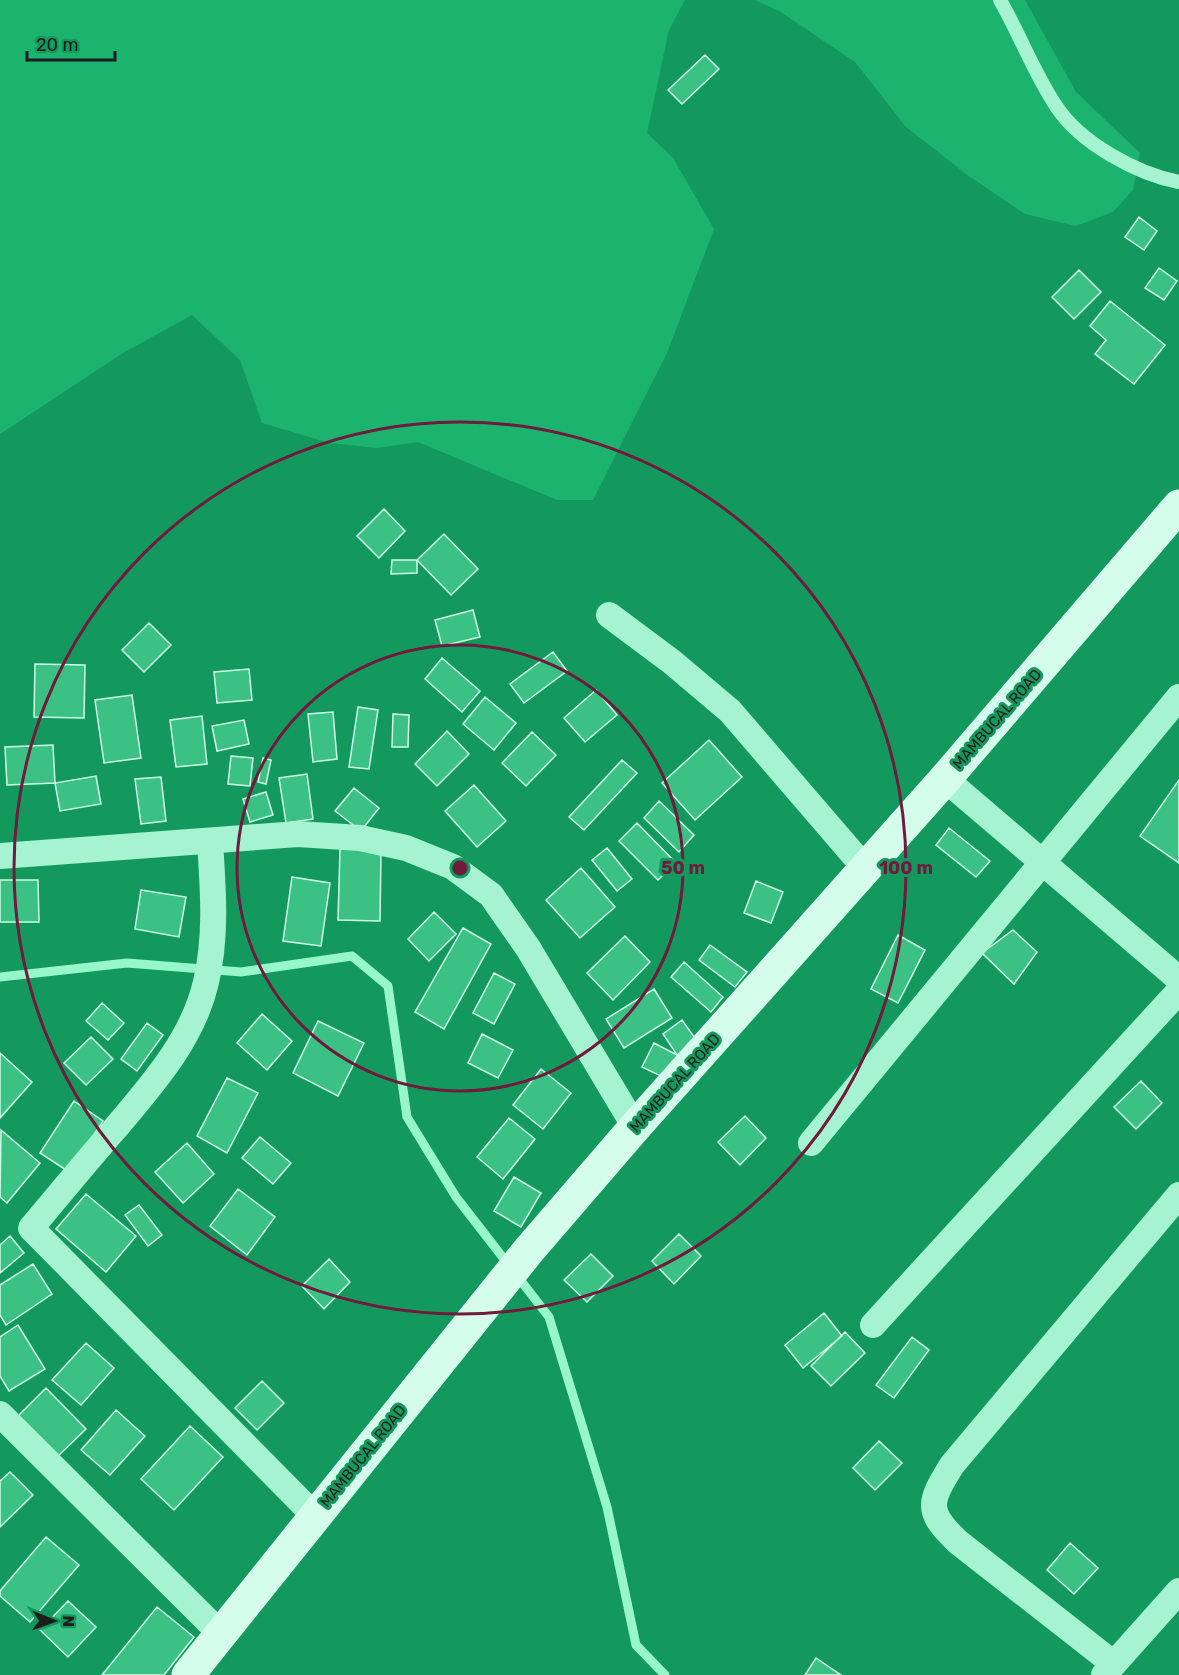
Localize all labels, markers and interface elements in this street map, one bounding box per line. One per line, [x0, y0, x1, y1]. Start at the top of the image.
scale bar [27, 24, 116, 62]
text: 20 m [36, 34, 78, 56]
street label: MAMBUCAL ROAD [949, 665, 1045, 773]
text: 50 m [661, 857, 705, 879]
text: 100 m [879, 857, 933, 879]
centre of rings [450, 858, 470, 878]
street label: MAMBUCAL ROAD [626, 1030, 724, 1136]
street label: MAMBUCAL ROAD [316, 1401, 410, 1511]
north arrow [24, 1591, 84, 1651]
text: N [59, 1615, 78, 1627]

